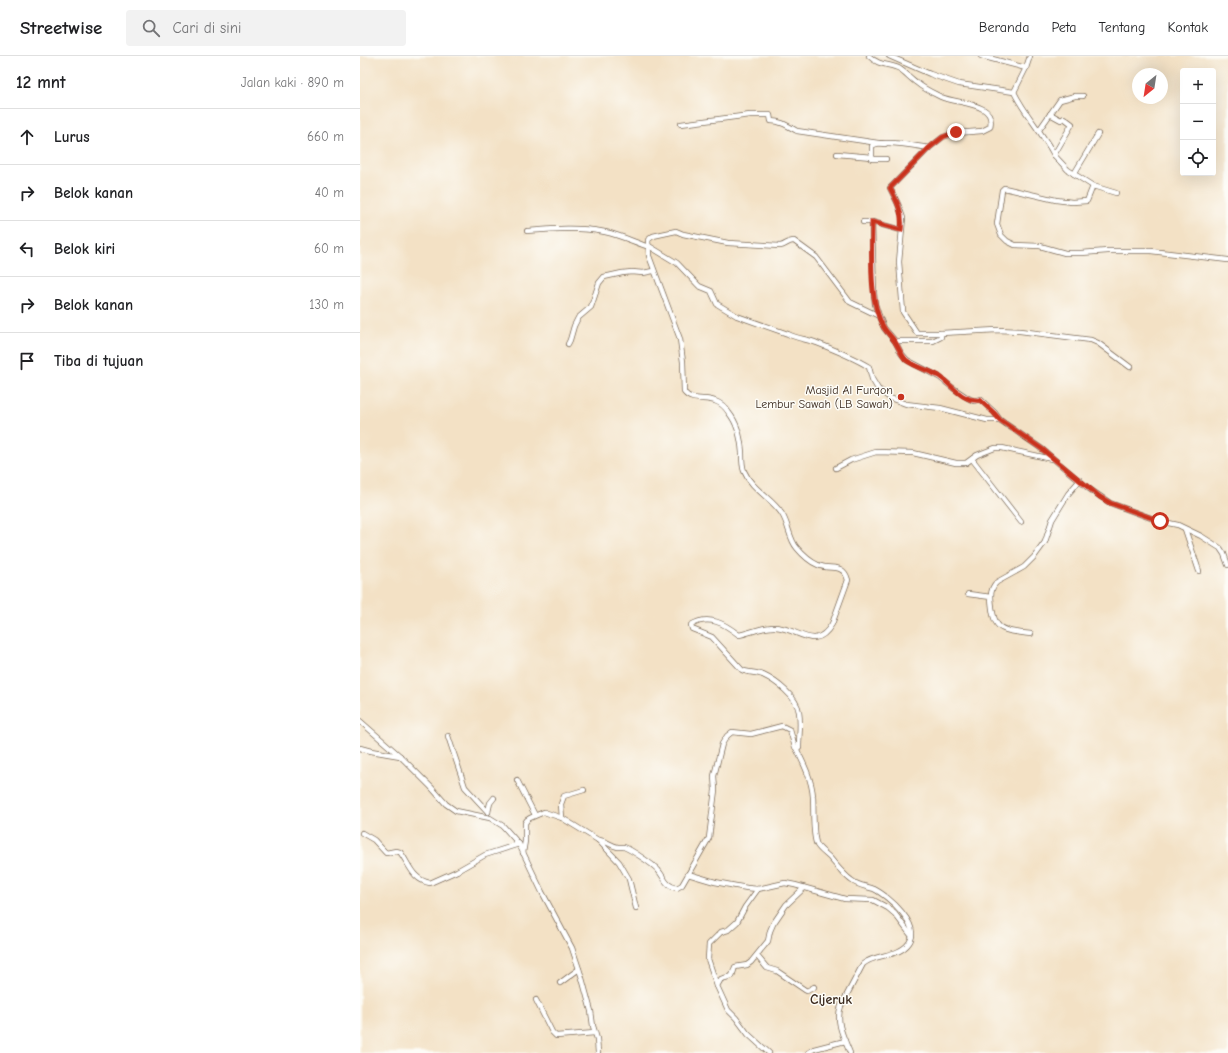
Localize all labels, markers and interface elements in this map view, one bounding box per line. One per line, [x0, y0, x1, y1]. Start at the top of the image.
search box [126, 10, 406, 46]
text: Streetwise [20, 17, 102, 39]
icon: search [140, 17, 162, 39]
text: Cari di sini [172, 19, 241, 37]
text: Beranda [979, 19, 1029, 36]
text: Peta [1051, 19, 1076, 36]
text: Tentang [1098, 19, 1145, 36]
text: Kontak [1167, 19, 1208, 36]
north arrow [1132, 68, 1168, 104]
map controls [1180, 68, 1216, 176]
button: + [1180, 68, 1216, 104]
text: 12 mnt [16, 73, 66, 92]
text: Jalan kaki · 890 m [241, 75, 344, 90]
button: − [1180, 104, 1216, 140]
route end [947, 123, 965, 141]
icon: ahead [16, 126, 38, 148]
text: Lurus [54, 128, 90, 146]
text: 660 m [307, 129, 344, 144]
button: locate [1180, 140, 1216, 176]
icon: right [16, 182, 38, 204]
text: Belok kanan [54, 184, 133, 202]
text: 40 m [315, 185, 344, 200]
icon: left [16, 238, 38, 260]
text: Belok kiri [54, 240, 115, 258]
text: 60 m [314, 241, 344, 256]
icon: right [16, 294, 38, 316]
text: Belok kanan [54, 296, 133, 314]
text: 130 m [309, 297, 344, 312]
icon: arrive [16, 350, 38, 372]
text: Tiba di tujuan [54, 352, 143, 370]
place label: Masjid Al Furqon Lembur Sawah (LB Sawah) [755, 383, 893, 411]
marker: Masjid Al Furqon Lembur Sawah (LB Sawah) [896, 392, 906, 402]
route start [1151, 512, 1169, 530]
district label: Cijeruk [810, 991, 852, 1008]

